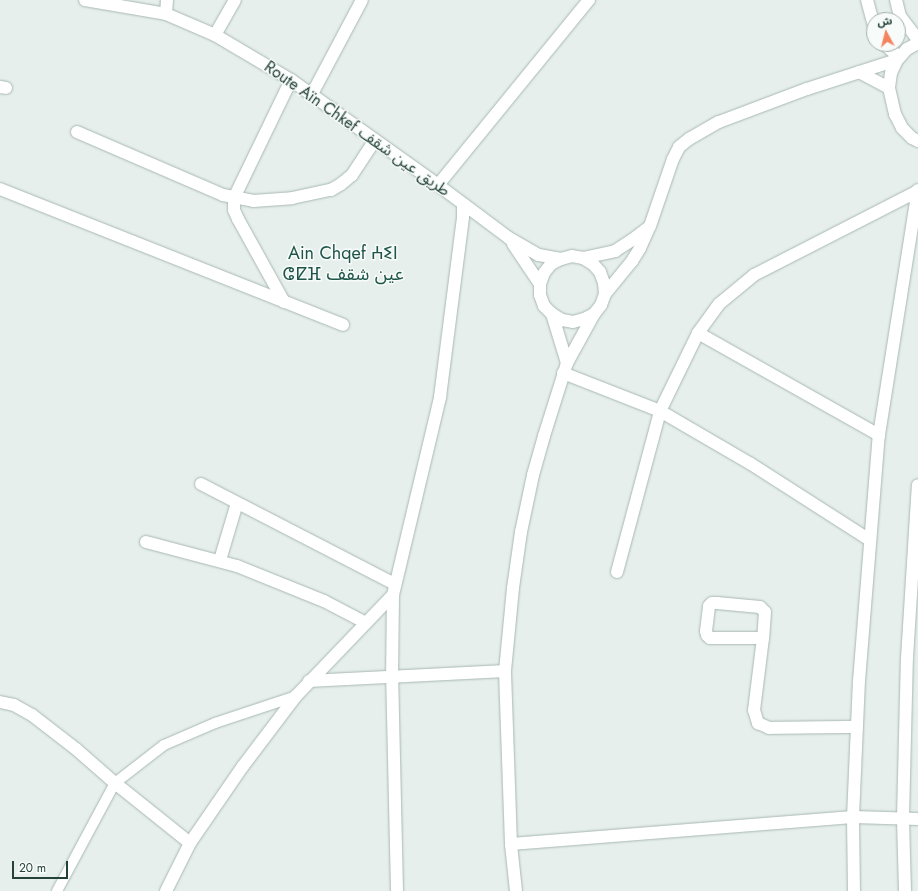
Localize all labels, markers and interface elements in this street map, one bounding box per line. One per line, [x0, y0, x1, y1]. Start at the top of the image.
north arrow [866, 12, 906, 52]
text: ش [876, 12, 893, 30]
street label: Route Aïn Chkef طريق عين شقف [260, 57, 454, 201]
district label: Ain Chqef ⵄⵉⵏ ⵛⵇⴼ عين شقف [282, 243, 404, 286]
scale bar [14, 853, 70, 879]
text: 20 m [19, 859, 46, 877]

